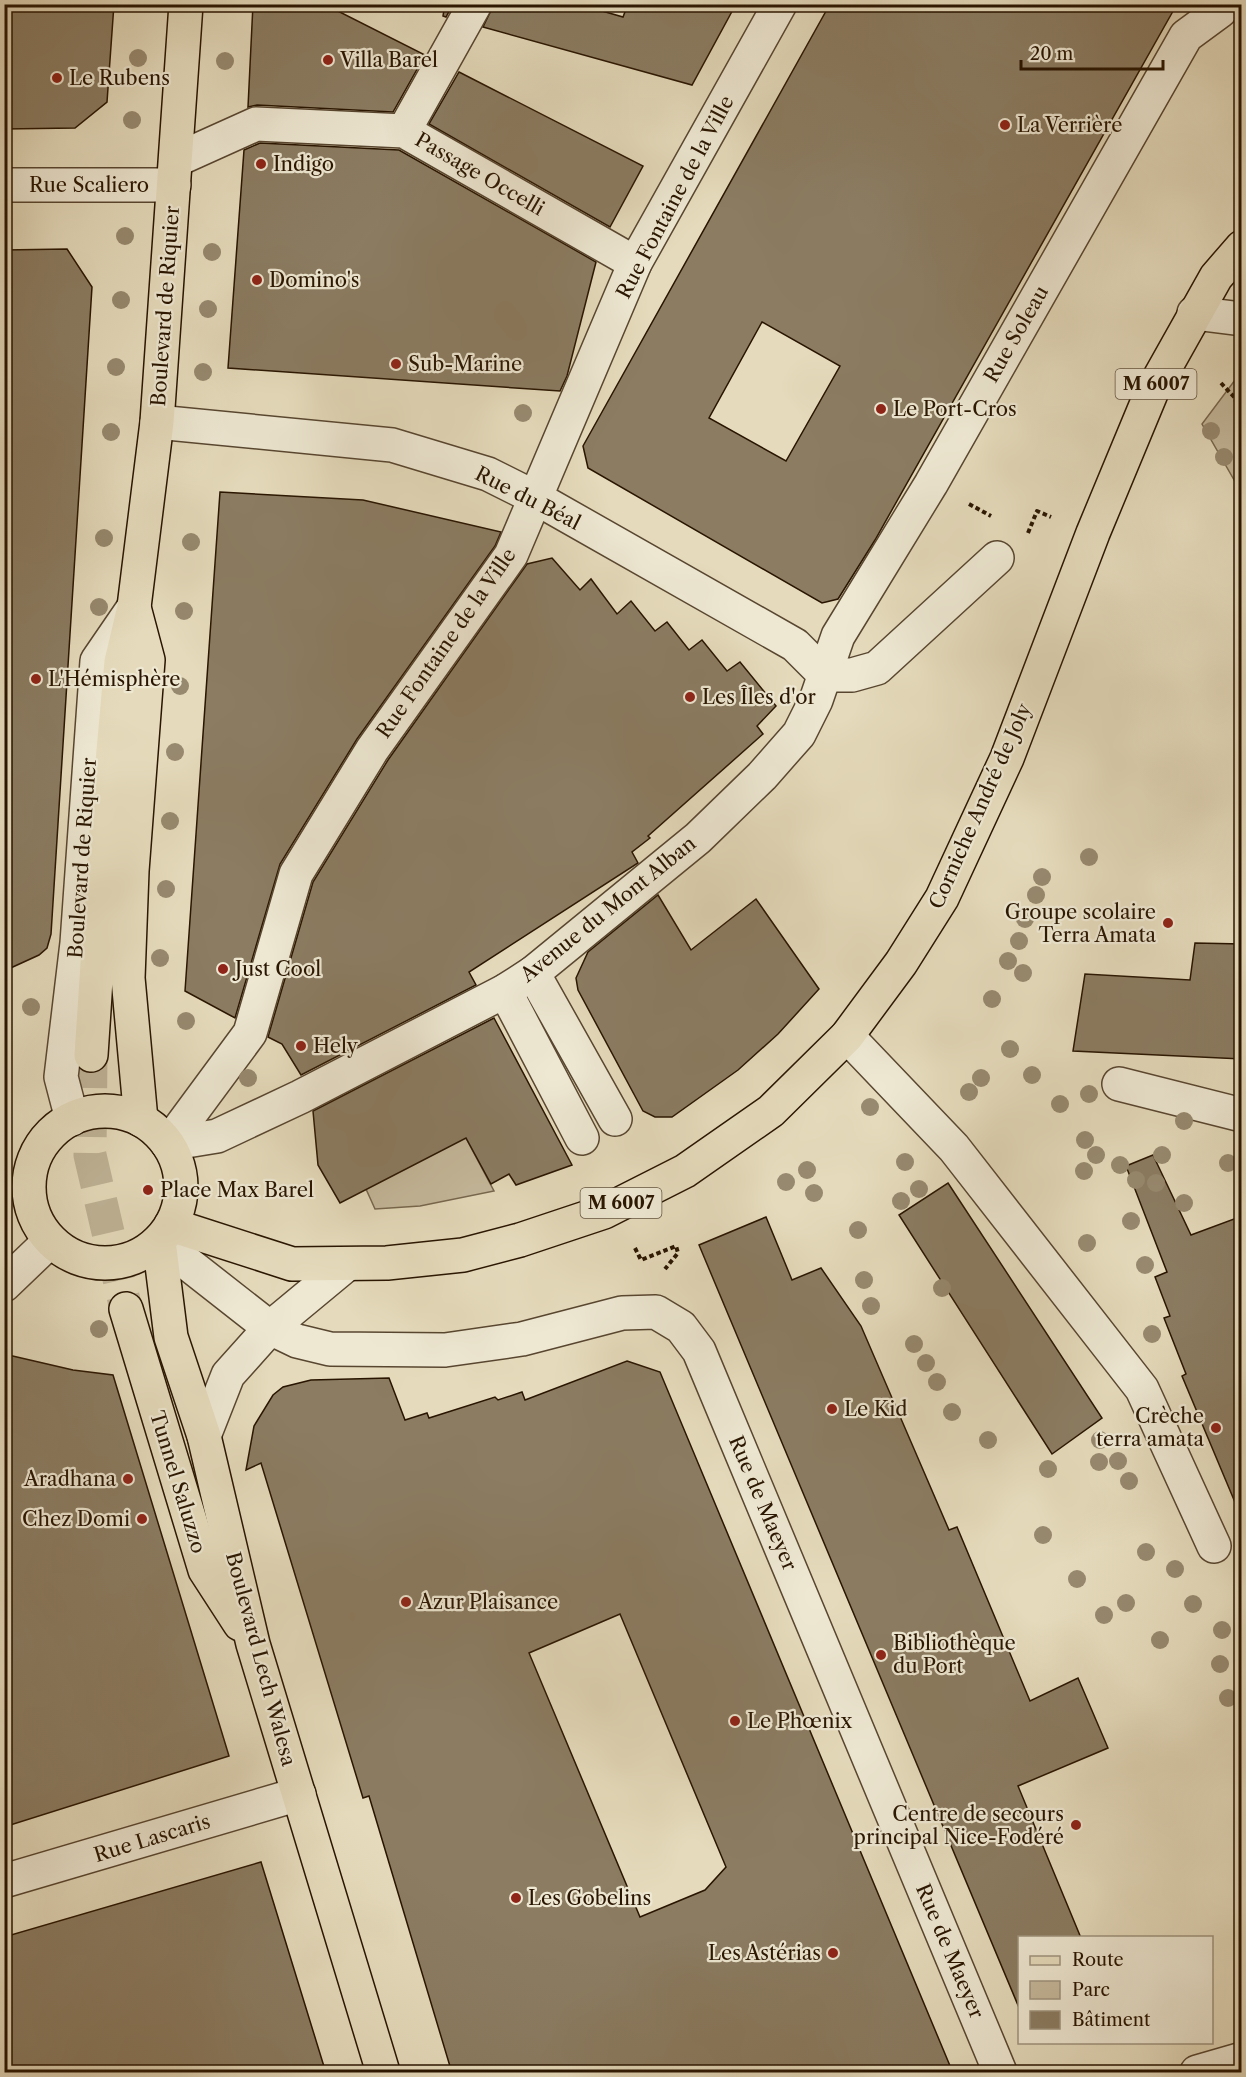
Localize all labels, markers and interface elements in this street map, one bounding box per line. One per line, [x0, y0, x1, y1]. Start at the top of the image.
scale bar [1021, 33, 1164, 71]
text: 20 m [1030, 43, 1074, 65]
place label: Villa Barel [339, 48, 438, 72]
marker: Villa Barel [321, 53, 335, 67]
place label: Le Rubens [69, 66, 170, 90]
marker: Le Rubens [50, 71, 64, 85]
street label: Rue Fontaine de la Ville [611, 91, 739, 303]
place label: La Verrière [1017, 113, 1122, 137]
marker: La Verrière [998, 118, 1012, 132]
street label: Passage Occelli [411, 127, 549, 221]
place label: Indigo [273, 152, 334, 176]
marker: Indigo [254, 157, 268, 171]
street label: Rue Scaliero [29, 173, 149, 197]
street label: Boulevard de Riquier [146, 204, 184, 407]
place label: Domino's [269, 268, 360, 292]
marker: Domino's [250, 273, 264, 287]
street label: Rue Soleau [979, 281, 1053, 387]
place label: Sub-Marine [408, 352, 522, 376]
marker: Sub-Marine [389, 357, 403, 371]
road number: M 6007 [1116, 369, 1196, 399]
place label: Le Port-Cros [893, 397, 1017, 421]
marker: Le Port-Cros [874, 402, 888, 416]
street label: Rue du Béal [471, 461, 585, 535]
street label: Rue Fontaine de la Ville [371, 543, 521, 743]
place label: L'Hémisphère [48, 667, 181, 691]
marker: L'Hémisphère [29, 672, 43, 686]
place label: Les Îles d'or [702, 684, 816, 709]
marker: Les Îles d'or [683, 690, 697, 704]
street label: Corniche André de Joly [924, 699, 1037, 912]
street label: Boulevard de Riquier [63, 756, 101, 959]
street label: Avenue du Mont Alban [515, 831, 701, 988]
place label: Groupe scolaire Terra Amata [1005, 900, 1156, 947]
marker: Groupe scolaire Terra Amata [1161, 916, 1175, 930]
place label: Just Cool [232, 957, 321, 981]
marker: Just Cool [216, 962, 230, 976]
place label: Hely [313, 1034, 359, 1058]
marker: Hely [294, 1039, 308, 1053]
place label: Place Max Barel [160, 1178, 314, 1202]
marker: Place Max Barel [141, 1183, 155, 1197]
road number: M 6007 [580, 1188, 662, 1218]
place label: Le Kid [844, 1397, 907, 1421]
marker: Le Kid [825, 1402, 839, 1416]
place label: Crèche terra amata [1096, 1404, 1204, 1451]
street label: Tunnel Saluzzo [145, 1408, 211, 1556]
marker: Crèche terra amata [1209, 1421, 1223, 1435]
street label: Rue de Maeyer [724, 1432, 802, 1574]
place label: Aradhana [23, 1467, 116, 1491]
marker: Aradhana [121, 1472, 135, 1486]
place label: Chez Domi [22, 1507, 130, 1531]
marker: Chez Domi [135, 1512, 149, 1526]
street label: Boulevard Lech Walesa [221, 1549, 301, 1769]
place label: Azur Plaisance [417, 1590, 558, 1614]
marker: Azur Plaisance [399, 1595, 413, 1609]
place label: Bibliothèque du Port [893, 1631, 1016, 1678]
marker: Bibliothèque du Port [874, 1648, 888, 1662]
place label: Le Phœnix [747, 1709, 853, 1733]
marker: Le Phœnix [728, 1714, 742, 1728]
place label: Centre de secours principal Nice-Fodéré [854, 1802, 1064, 1849]
street label: Rue Lascaris [91, 1809, 213, 1867]
marker: Centre de secours principal Nice-Fodéré [1069, 1818, 1083, 1832]
street label: Rue de Maeyer [911, 1880, 989, 2022]
place label: Les Gobelins [528, 1886, 651, 1910]
marker: Les Gobelins [509, 1891, 523, 1905]
legend [1018, 1936, 1213, 2044]
place label: Les Astérias [708, 1941, 821, 1965]
marker: Les Astérias [826, 1946, 840, 1960]
text: Route [1072, 1949, 1124, 1971]
text: Parc [1072, 1979, 1110, 2001]
text: Bâtiment [1072, 2009, 1151, 2031]

